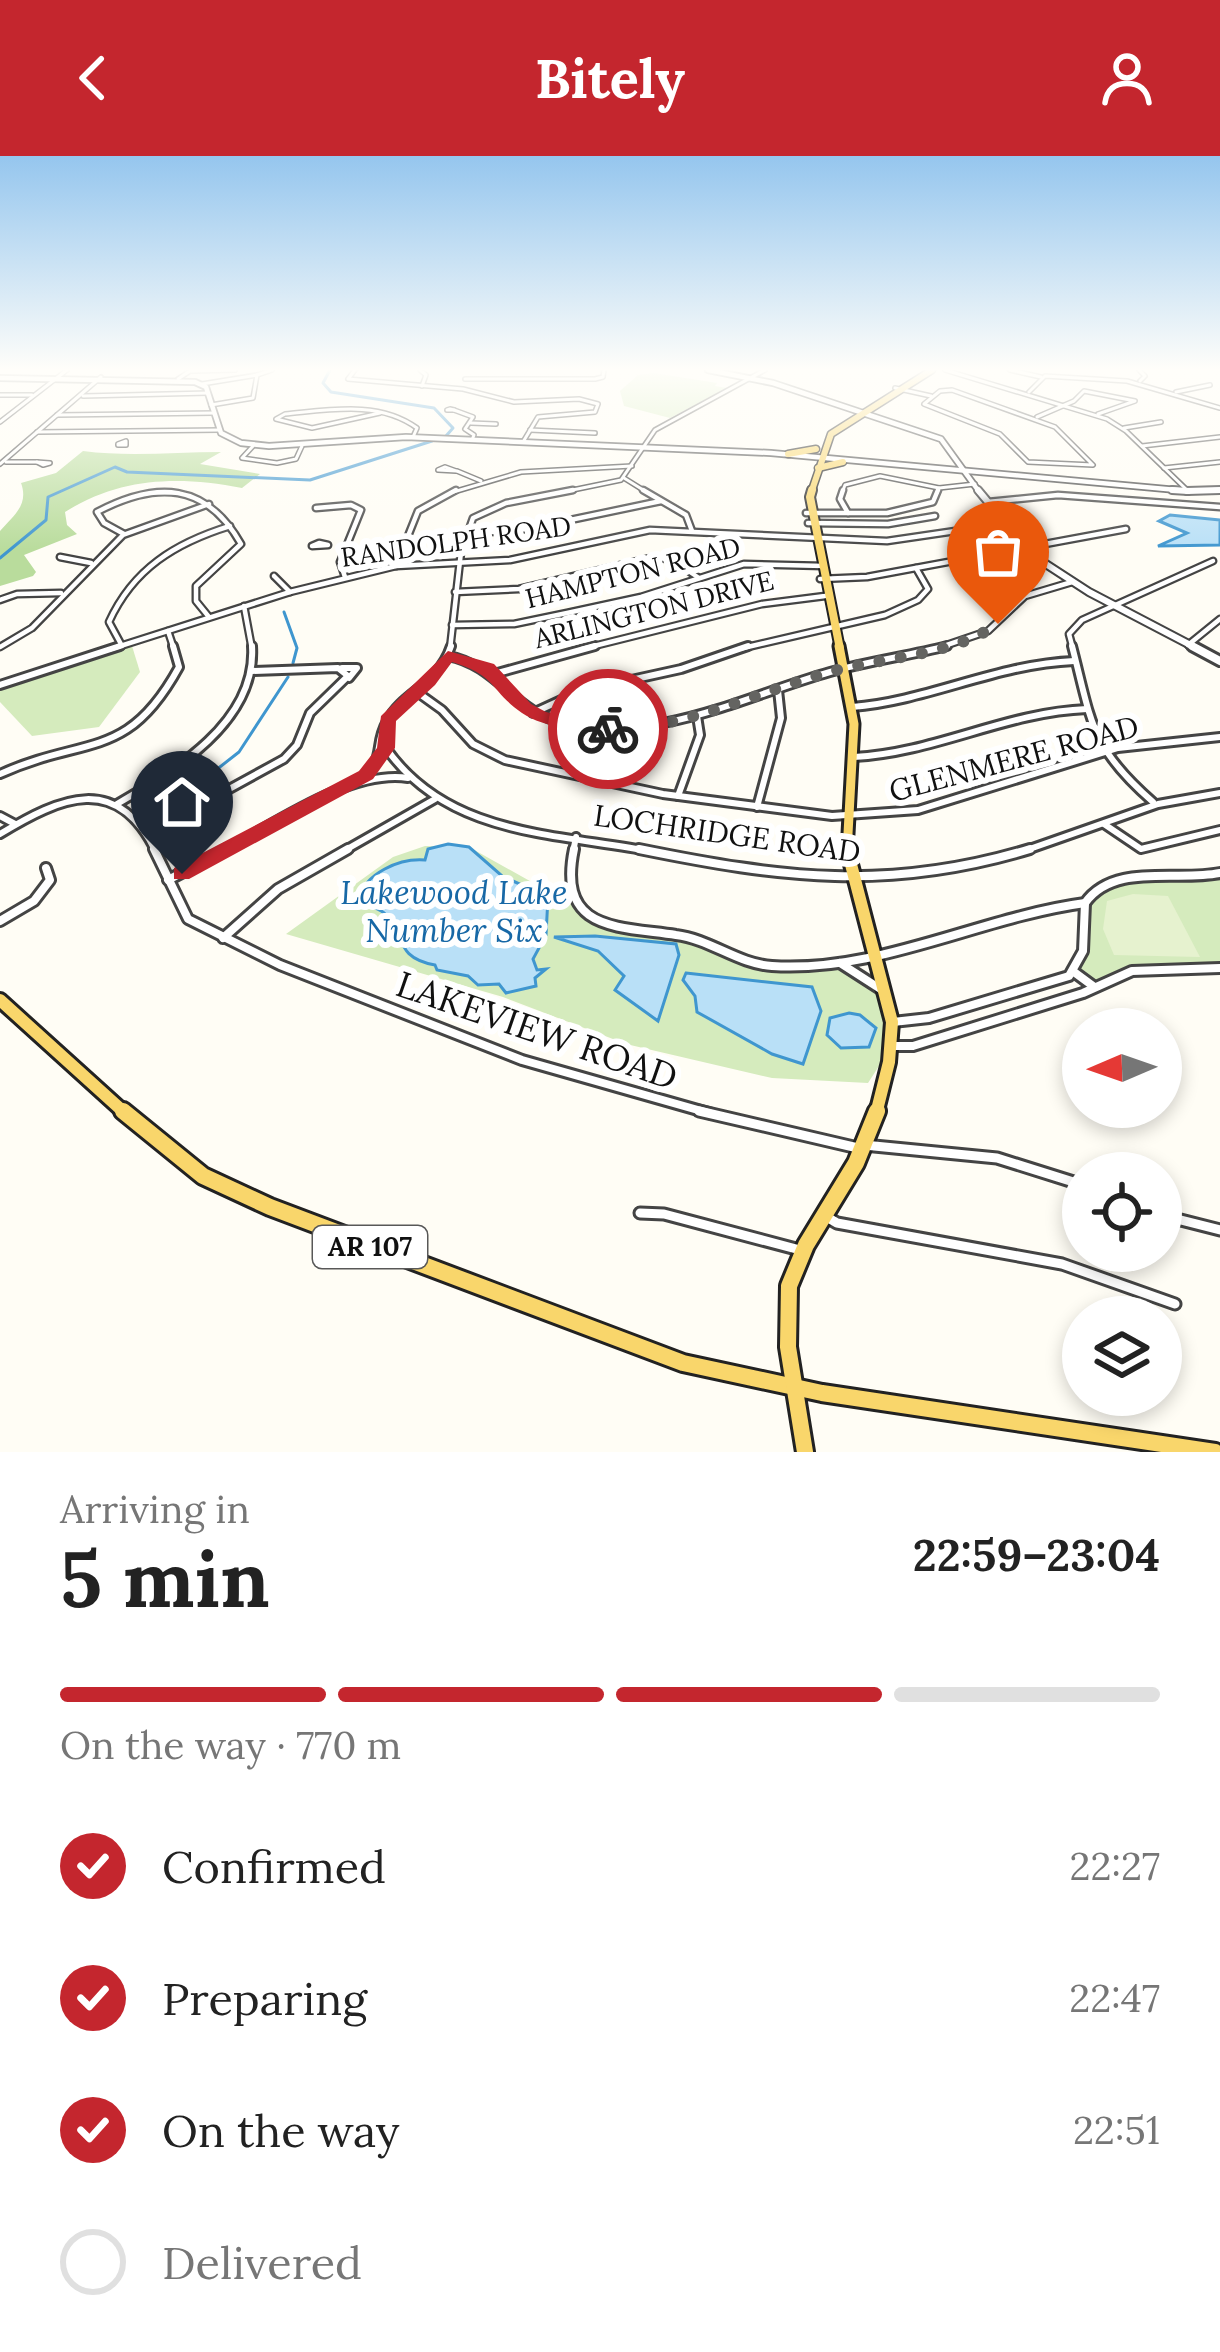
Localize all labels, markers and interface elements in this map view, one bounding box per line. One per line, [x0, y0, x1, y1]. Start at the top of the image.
text: Bitely [535, 44, 685, 113]
icon: back [60, 45, 126, 111]
icon: person [1094, 45, 1160, 111]
pin [947, 501, 1049, 624]
street label: RANDOLPH ROAD [339, 508, 573, 574]
icon: bag [965, 519, 1031, 585]
street label: HAMPTON ROAD [522, 529, 744, 615]
street label: ARLINGTON DRIVE [529, 563, 777, 655]
courier [548, 669, 668, 789]
icon: bike [575, 696, 641, 762]
street label: GLENMERE ROAD [885, 706, 1143, 810]
pin [131, 751, 233, 874]
icon: home [149, 769, 215, 835]
street label: LOCHRIDGE ROAD [591, 795, 863, 871]
water label: Lakewood Lake Number Six [340, 871, 568, 951]
street label: LAKEVIEW ROAD [390, 960, 684, 1100]
north arrow [1062, 1008, 1182, 1128]
map controls [1062, 1008, 1182, 1416]
button: locate [1062, 1152, 1182, 1272]
road number: AR 107 [313, 1226, 427, 1268]
button: layers [1062, 1296, 1182, 1416]
text: Arriving in [60, 1484, 250, 1534]
text: 22:59–23:04 [913, 1526, 1160, 1583]
text: 5 min [60, 1529, 270, 1628]
text: On the way · 770 m [60, 1720, 401, 1770]
icon: check [60, 1833, 126, 1899]
text: Confirmed [162, 1838, 386, 1895]
text: 22:27 [1069, 1841, 1160, 1891]
icon: check [60, 1965, 126, 2031]
text: Preparing [162, 1970, 367, 2027]
text: 22:47 [1069, 1973, 1160, 2023]
icon: check [60, 2097, 126, 2163]
text: On the way [162, 2102, 400, 2159]
text: 22:51 [1073, 2105, 1160, 2155]
text: Delivered [162, 2234, 362, 2291]

